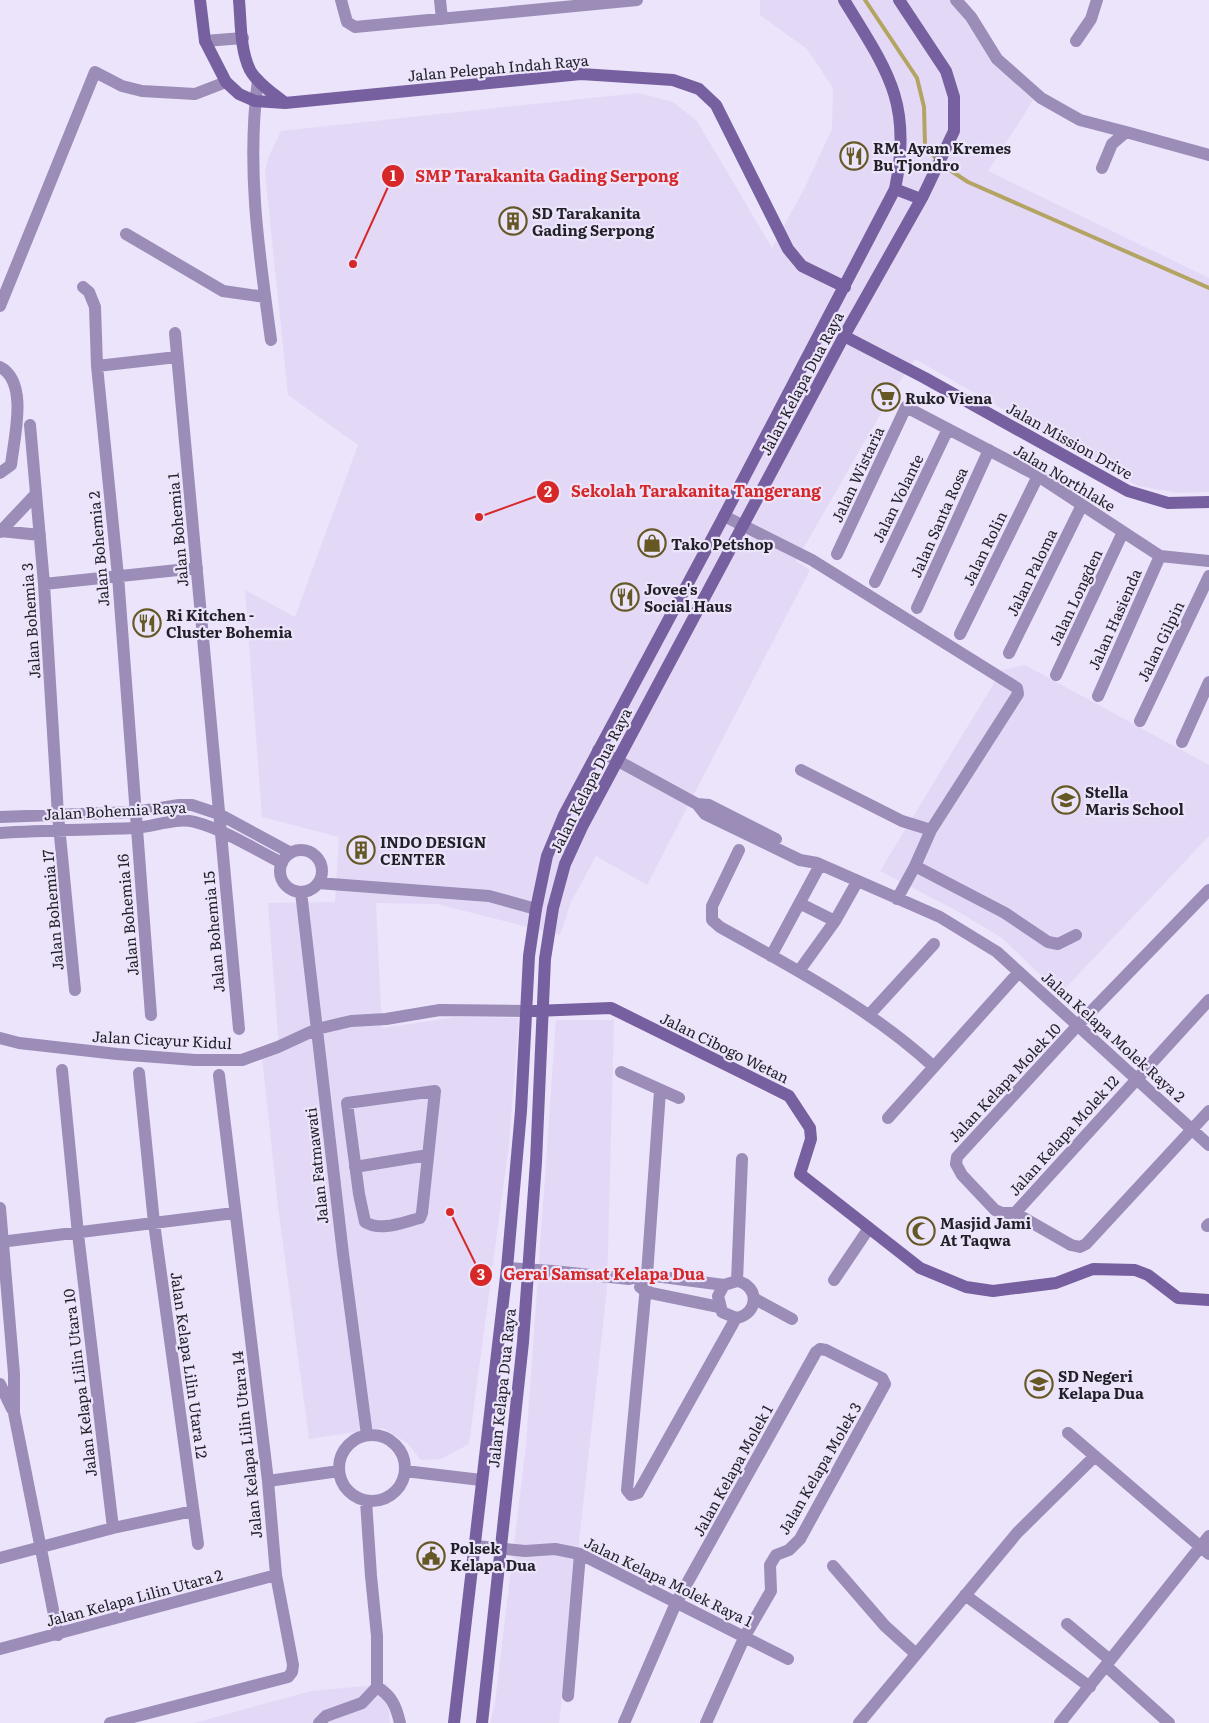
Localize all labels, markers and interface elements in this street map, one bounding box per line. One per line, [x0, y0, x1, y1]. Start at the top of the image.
street label: Jalan Pelepah Indah Raya [406, 48, 590, 86]
place label: RM. Ayam Kremes Bu Tjondro [873, 136, 1012, 176]
restaurant icon: RM. Ayam Kremes Bu Tjondro [839, 141, 869, 171]
callout: SMP Tarakanita Gading Serpong [380, 161, 689, 192]
text: 1 [390, 163, 396, 186]
text: SMP Tarakanita Gading Serpong [415, 163, 679, 187]
place label: SD Tarakanita Gading Serpong [532, 201, 655, 241]
building icon: SD Tarakanita Gading Serpong [498, 206, 528, 236]
street label: Jalan Kelapa Dua Raya [753, 306, 849, 459]
supermarket icon: Ruko Viena [871, 382, 901, 412]
place label: Ruko Viena [905, 386, 992, 409]
street label: Jalan Mission Drive [1003, 396, 1137, 484]
street label: Jalan Wistaria [825, 421, 890, 526]
street label: Jalan Northlake [1010, 437, 1120, 517]
street label: Jalan Volante [866, 450, 928, 546]
street label: Jalan Santa Rosa [903, 462, 973, 581]
street label: Jalan Bohemia 1 [161, 472, 193, 588]
callout: Sekolah Tarakanita Tangerang [536, 476, 831, 507]
text: Sekolah Tarakanita Tangerang [571, 478, 821, 502]
text: 2 [544, 479, 552, 502]
street label: Jalan Bohemia 2 [81, 490, 115, 608]
street label: Jalan Rolin [956, 507, 1012, 589]
street label: Jalan Paloma [1000, 523, 1063, 620]
shop icon: Tako Petshop [637, 528, 667, 558]
place label: Tako Petshop [671, 532, 774, 555]
street label: Jalan Longden [1042, 545, 1108, 649]
street label: Jalan Bohemia 3 [14, 562, 46, 680]
street label: Jalan Hasienda [1081, 564, 1147, 673]
place label: Jovee's Social Haus [644, 577, 732, 617]
restaurant icon: Jovee's Social Haus [610, 582, 640, 612]
street label: Jalan Gilpin [1131, 597, 1189, 685]
place label: Ri Kitchen - Cluster Bohemia [166, 603, 293, 643]
restaurant icon: Ri Kitchen - Cluster Bohemia [132, 608, 162, 638]
street label: Jalan Kelapa Dua Raya [543, 703, 637, 857]
place label: Stella Maris School [1085, 780, 1184, 820]
school or university icon: Stella Maris School [1051, 785, 1081, 815]
street label: Jalan Bohemia Raya [43, 795, 188, 825]
place label: INDO DESIGN CENTER [380, 830, 486, 870]
building icon: INDO DESIGN CENTER [346, 835, 376, 865]
street label: Jalan Bohemia 17 [35, 848, 69, 972]
street label: Jalan Bohemia 16 [110, 853, 144, 977]
street label: Jalan Bohemia 15 [196, 870, 230, 994]
street label: Jalan Kelapa Molek Raya 2 [1037, 965, 1191, 1107]
street label: Jalan Cibogo Wetan [657, 1006, 793, 1088]
street label: Jalan Kelapa Molek 10 [942, 1017, 1066, 1147]
street label: Jalan Cicayur Kidul [91, 1024, 233, 1054]
street label: Jalan Kelapa Molek 12 [1003, 1069, 1124, 1200]
street label: Jalan Fatmawati [298, 1106, 334, 1226]
place label: Masjid Jami At Taqwa [940, 1211, 1032, 1251]
mosque icon: Masjid Jami At Taqwa [906, 1216, 936, 1246]
callout: Gerai Samsat Kelapa Dua [468, 1259, 715, 1290]
text: Gerai Samsat Kelapa Dua [503, 1261, 705, 1285]
text: 3 [477, 1262, 485, 1285]
street label: Jalan Kelapa Lilin Utara 12 [166, 1270, 215, 1460]
street label: Jalan Kelapa Lilin Utara 10 [56, 1287, 102, 1478]
street label: Jalan Kelapa Dua Raya [481, 1306, 521, 1469]
street label: Jalan Kelapa Lilin Utara 14 [225, 1350, 267, 1540]
place label: SD Negeri Kelapa Dua [1058, 1364, 1144, 1404]
school or university icon: SD Negeri Kelapa Dua [1024, 1369, 1054, 1399]
street label: Jalan Kelapa Molek 3 [772, 1397, 866, 1539]
street label: Jalan Kelapa Molek 1 [686, 1400, 778, 1540]
street label: Jalan Kelapa Molek Raya 1 [581, 1530, 757, 1632]
place label: Polsek Kelapa Dua [450, 1536, 536, 1576]
public building icon: Polsek Kelapa Dua [416, 1541, 446, 1571]
street label: Jalan Kelapa Lilin Utara 2 [43, 1562, 225, 1632]

